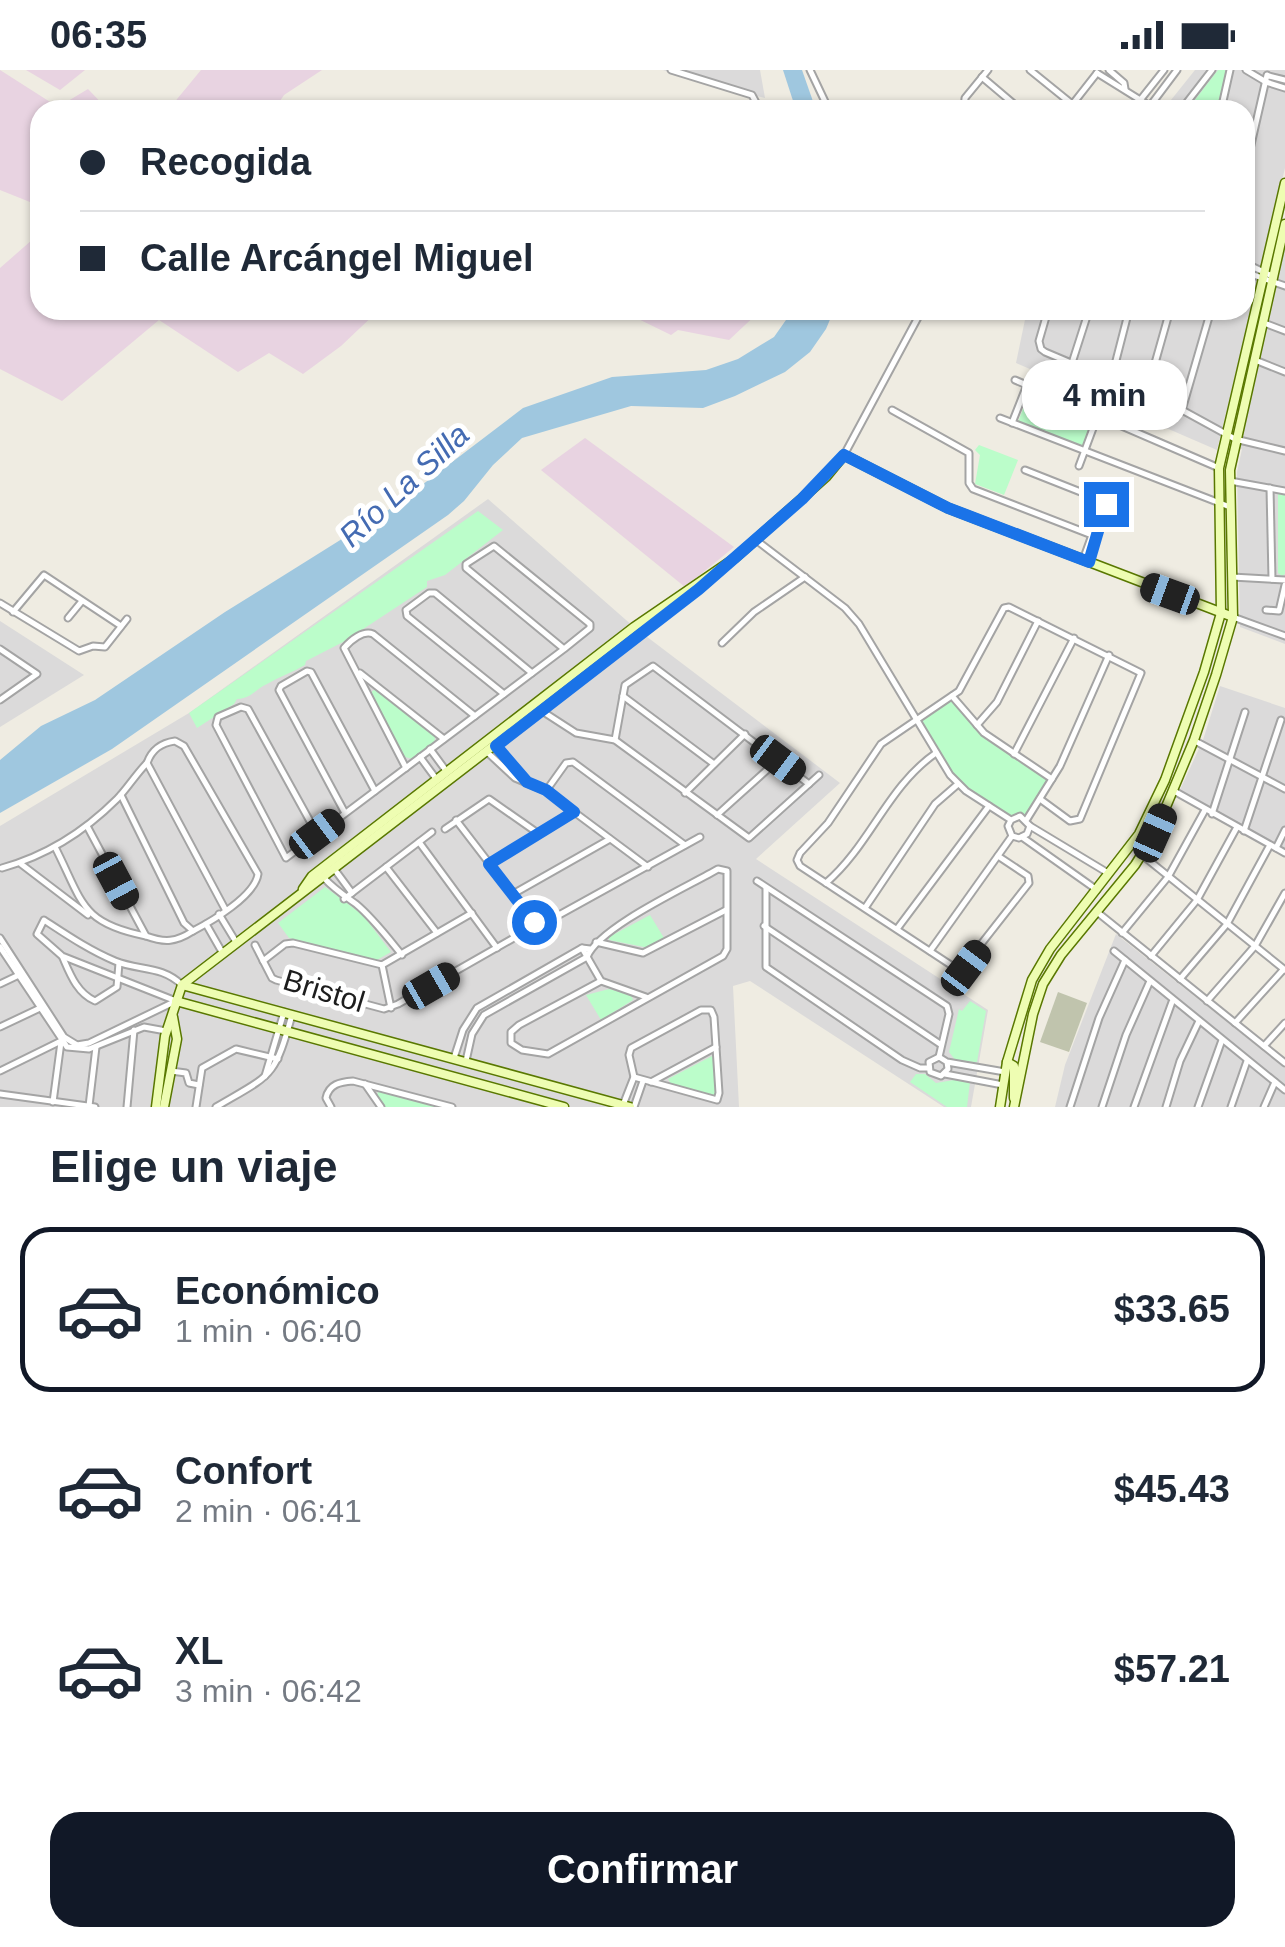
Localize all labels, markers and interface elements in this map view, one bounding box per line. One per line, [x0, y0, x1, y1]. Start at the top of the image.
text: 06:35 [50, 14, 147, 56]
text: Recogida [140, 141, 311, 183]
text: Calle Arcángel Miguel [140, 237, 533, 279]
callout: 4 min [1024, 359, 1188, 429]
text: 4 min [1063, 377, 1146, 413]
water label: Río La Silla [332, 416, 476, 554]
route end [1084, 482, 1129, 527]
car [1137, 570, 1203, 618]
car [745, 730, 811, 790]
car [1129, 799, 1181, 867]
car [284, 804, 350, 864]
car [89, 847, 143, 915]
route start [512, 900, 557, 945]
car [936, 935, 996, 1001]
car [398, 958, 464, 1014]
street label: Bristol [279, 963, 369, 1018]
text: Elige un viaje [50, 1141, 338, 1192]
icon: car [55, 1265, 145, 1355]
text: Económico [175, 1270, 380, 1312]
text: $33.65 [1114, 1288, 1230, 1330]
text: 1 min · 06:40 [175, 1313, 362, 1349]
icon: car [55, 1445, 145, 1535]
text: Confort [175, 1450, 312, 1492]
text: $45.43 [1114, 1468, 1230, 1510]
text: 2 min · 06:41 [175, 1493, 362, 1529]
icon: car [55, 1625, 145, 1715]
text: XL [175, 1630, 224, 1672]
text: $57.21 [1114, 1648, 1230, 1690]
text: 3 min · 06:42 [175, 1673, 362, 1709]
button: Confirmar [50, 1812, 1235, 1927]

